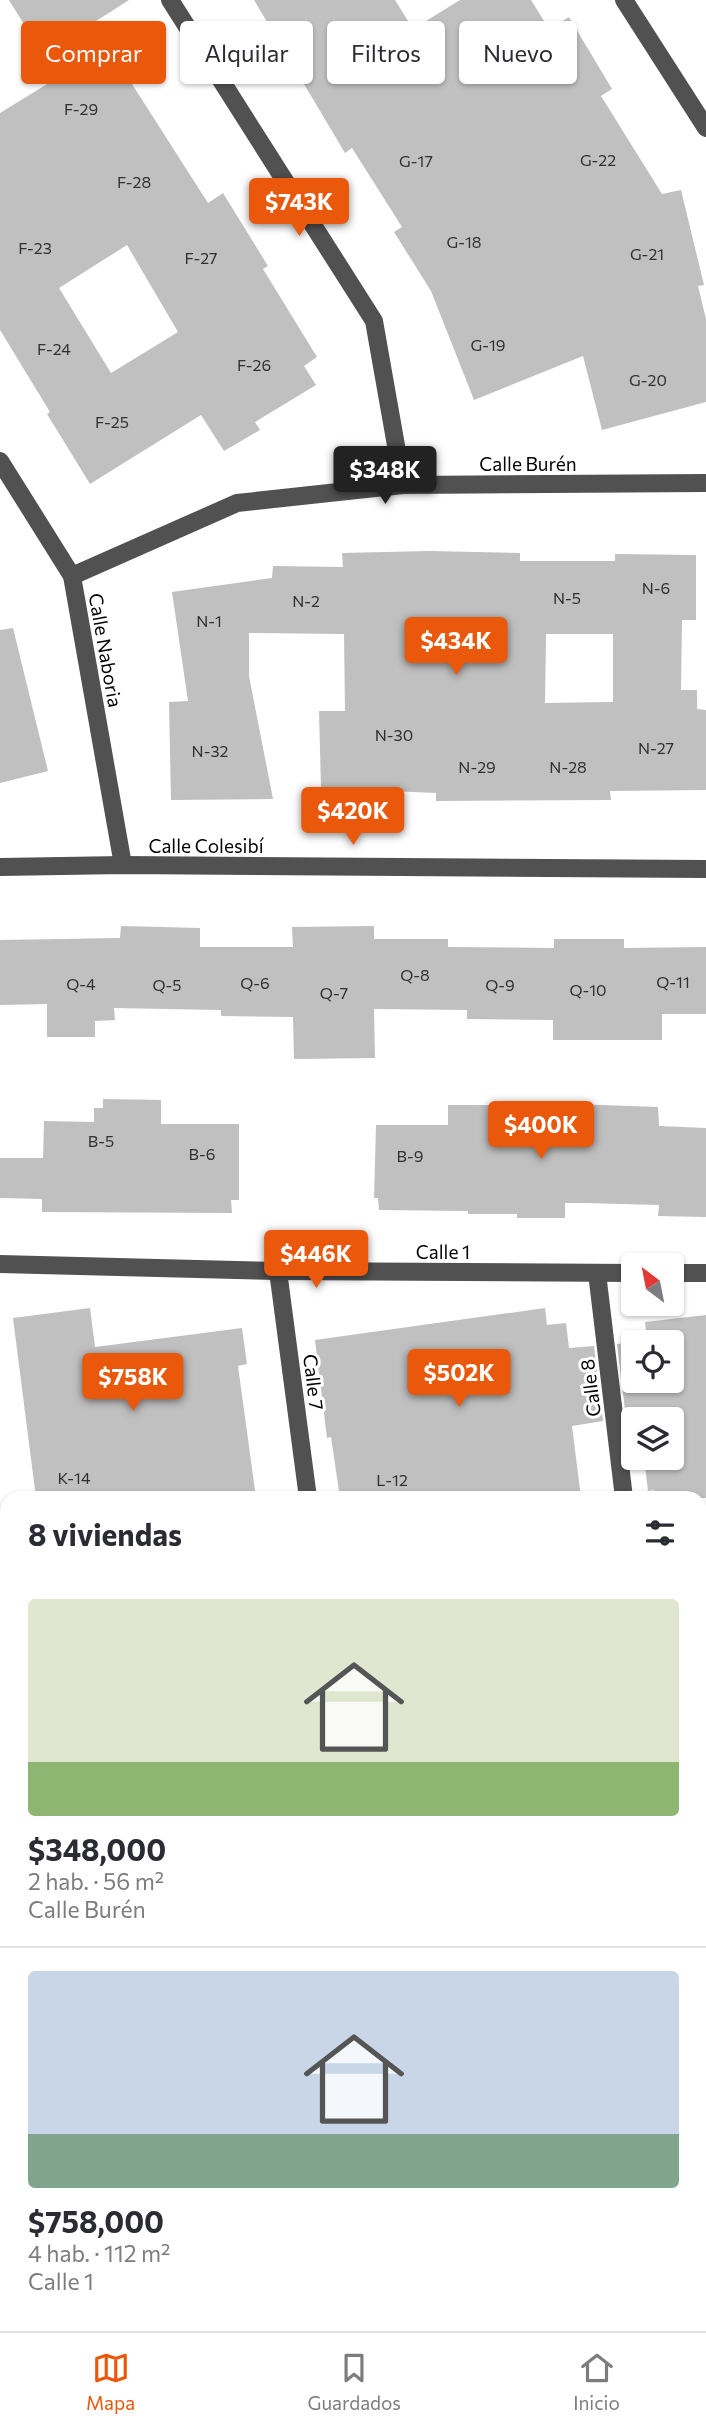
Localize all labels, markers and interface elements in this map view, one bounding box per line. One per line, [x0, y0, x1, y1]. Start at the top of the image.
chip: Comprar [21, 21, 166, 84]
chip: Alquilar [180, 21, 313, 84]
chip: Filtros [327, 21, 445, 84]
chip: Nuevo [459, 21, 577, 84]
house number: F-29 [64, 99, 98, 118]
house number: G-22 [580, 150, 616, 169]
house number: G-17 [399, 151, 433, 170]
house number: F-28 [117, 172, 151, 191]
pin: $743K [250, 178, 348, 238]
text: $743K [265, 187, 333, 215]
house number: G-18 [446, 232, 482, 251]
house number: F-23 [18, 238, 52, 257]
house number: G-21 [630, 244, 664, 263]
house number: F-27 [185, 248, 217, 267]
house number: G-19 [470, 335, 506, 354]
house number: F-24 [37, 339, 71, 358]
house number: F-26 [237, 355, 271, 374]
house number: G-20 [629, 370, 667, 389]
house number: F-25 [95, 412, 129, 431]
pin: $348K [336, 447, 434, 506]
street label: Calle Burén [479, 452, 577, 475]
text: $348K [349, 455, 421, 483]
house number: N-6 [642, 578, 670, 597]
house number: N-5 [553, 588, 581, 607]
street label: Calle Naboria [85, 591, 127, 709]
house number: N-2 [292, 591, 320, 610]
house number: N-1 [196, 611, 222, 630]
pin: $434K [407, 618, 505, 677]
text: $434K [421, 626, 491, 654]
house number: N-30 [375, 725, 413, 744]
house number: N-27 [638, 738, 674, 757]
house number: N-32 [192, 741, 229, 760]
house number: N-29 [458, 757, 496, 776]
house number: N-28 [549, 757, 587, 776]
pin: $420K [304, 788, 402, 847]
text: $420K [317, 796, 389, 824]
street label: Calle Colesibí [148, 834, 265, 857]
house number: Q-8 [400, 965, 430, 984]
house number: Q-11 [656, 972, 690, 991]
house number: Q-6 [240, 973, 270, 992]
house number: Q-4 [66, 974, 96, 993]
house number: Q-5 [152, 975, 182, 994]
house number: Q-9 [485, 975, 515, 994]
house number: Q-10 [569, 980, 607, 999]
house number: Q-7 [320, 983, 348, 1002]
pin: $400K [492, 1102, 590, 1161]
text: $400K [504, 1110, 578, 1138]
house number: B-5 [88, 1131, 114, 1150]
house number: B-6 [189, 1144, 215, 1163]
house number: B-9 [397, 1146, 423, 1165]
pin: $446K [267, 1230, 365, 1290]
text: $446K [280, 1239, 352, 1267]
street label: Calle 1 [416, 1240, 470, 1263]
north arrow [621, 1253, 684, 1316]
map controls [621, 1253, 684, 1470]
button: locate [621, 1330, 684, 1393]
pin: $502K [410, 1350, 508, 1409]
street label: Calle 7 [299, 1353, 329, 1411]
pin: $758K [84, 1354, 182, 1413]
text: $502K [424, 1358, 494, 1386]
street label: Calle 8 [575, 1358, 605, 1418]
text: $758K [98, 1362, 168, 1390]
button: layers [621, 1407, 684, 1470]
house number: K-14 [57, 1468, 91, 1487]
house number: L-12 [376, 1470, 408, 1489]
icon: filters [641, 1514, 679, 1552]
text: 8 viviendas [28, 1515, 182, 1552]
icon: home [291, 1644, 417, 1770]
text: $348,000 [28, 1830, 166, 1867]
text: 2 hab. · 56 m² [28, 1867, 164, 1895]
text: Calle Burén [28, 1895, 146, 1923]
icon: home [291, 2016, 417, 2142]
text: $758,000 [28, 2202, 164, 2239]
text: 4 hab. · 112 m² [28, 2239, 170, 2267]
text: Calle 1 [28, 2267, 94, 2295]
tab: Mapa [86, 2349, 135, 2414]
tab: Guardados [307, 2349, 401, 2414]
tab: Inicio [573, 2349, 620, 2414]

